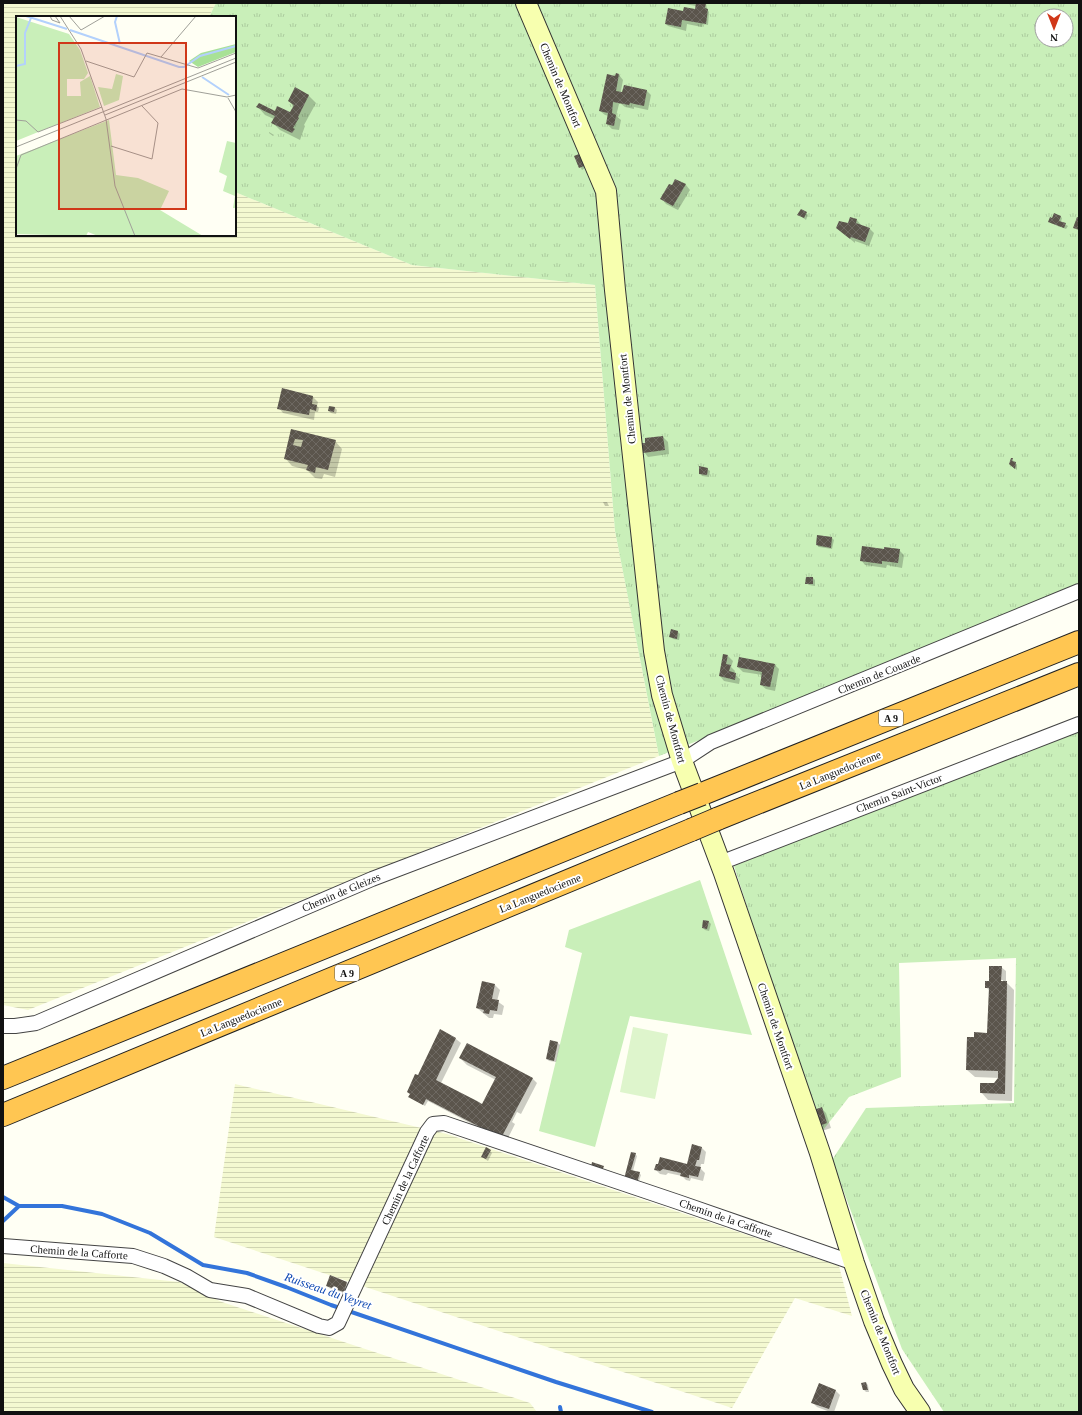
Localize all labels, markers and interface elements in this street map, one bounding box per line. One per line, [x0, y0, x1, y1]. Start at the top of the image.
north arrow [1034, 8, 1074, 48]
inset map [16, 16, 236, 236]
text: N [1050, 32, 1058, 44]
street label: Chemin de Montfort [538, 41, 584, 129]
street label: Chemin de Montfort [616, 353, 638, 445]
street label: Chemin de Couarde [836, 652, 922, 696]
street label: Chemin de Montfort [654, 674, 688, 764]
road number: A 9 [879, 710, 903, 726]
street label: La Languedocienne [797, 748, 883, 792]
street label: Chemin Saint-Victor [854, 771, 944, 815]
street label: Chemin de Gleizes [300, 870, 382, 914]
street label: La Languedocienne [497, 871, 583, 915]
road number: A 9 [335, 965, 359, 981]
street label: Chemin de Montfort [756, 981, 796, 1071]
street label: La Languedocienne [198, 995, 284, 1039]
street label: Chemin de la Cafforte [379, 1133, 431, 1227]
street label: Chemin de la Cafforte [678, 1196, 774, 1240]
street label: Chemin de la Cafforte [30, 1243, 128, 1261]
water label: Ruisseau du Veyret [282, 1269, 374, 1313]
street label: Chemin de Montfort [858, 1288, 904, 1376]

